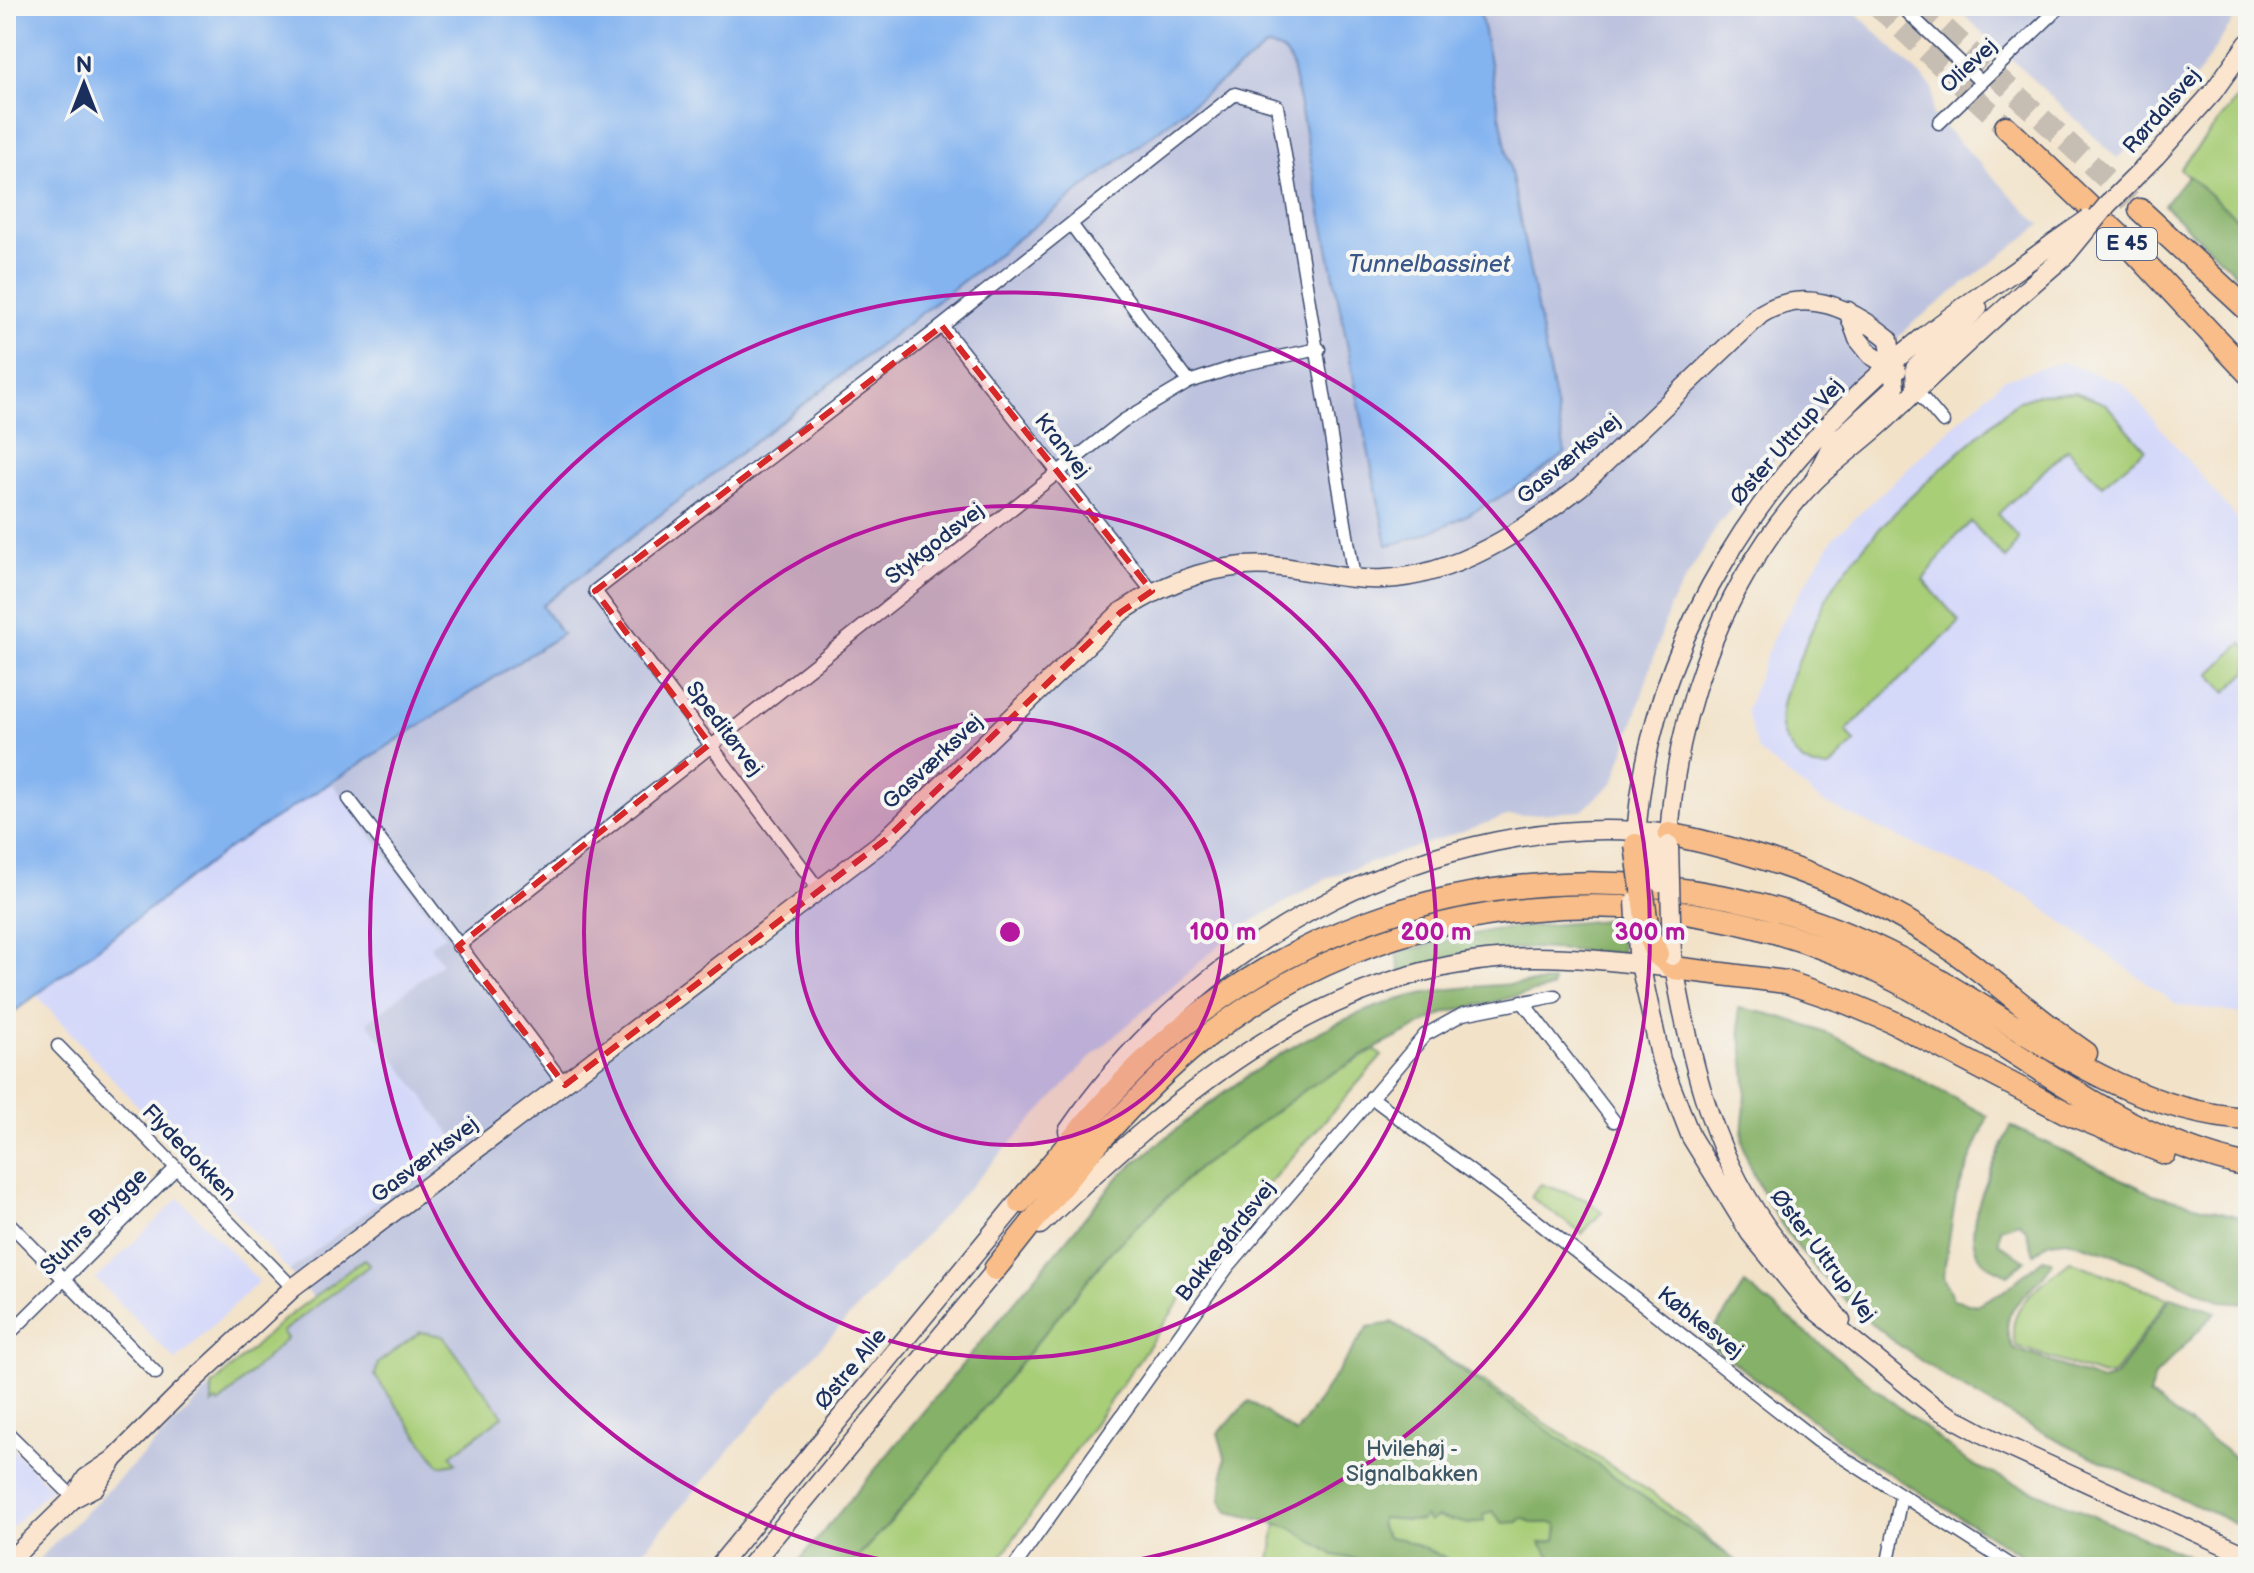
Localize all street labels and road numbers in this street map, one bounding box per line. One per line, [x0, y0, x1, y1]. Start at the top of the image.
street label: Olievej [1935, 33, 2003, 99]
street label: Rørdalsvej [2117, 63, 2207, 159]
road number: E 45 [2097, 228, 2157, 260]
street label: Øster Uttrup Vej [1725, 373, 1849, 511]
street label: Kranvej [1028, 408, 1096, 484]
street label: Gasværksvej [1512, 408, 1626, 510]
street label: Stykgodsvej [880, 497, 990, 591]
street label: Speditørvej [680, 676, 768, 782]
street label: Gasværksvej [877, 709, 989, 815]
street label: Flydedokken [136, 1099, 242, 1207]
street label: Gasværksvej [366, 1111, 484, 1209]
street label: Stuhrs Brygge [35, 1163, 153, 1281]
street label: Bakkegårdsvej [1170, 1175, 1282, 1307]
street label: Øster Uttrup Vej [1764, 1184, 1882, 1328]
street label: Købkesvej [1652, 1281, 1748, 1365]
street label: Østre Alle [809, 1323, 893, 1415]

